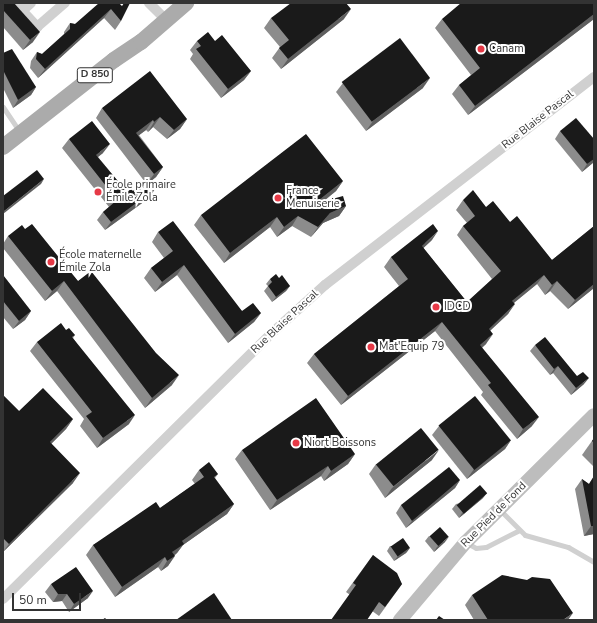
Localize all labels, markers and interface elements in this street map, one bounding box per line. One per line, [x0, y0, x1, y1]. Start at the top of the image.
place label: Canam [489, 42, 524, 56]
marker: Canam [476, 44, 486, 54]
road number: D 850 [76, 67, 114, 83]
street label: Rue Blaise Pascal [500, 88, 576, 152]
place label: École primaire Émile Zola [106, 179, 176, 205]
place label: France Menuiserie [286, 185, 340, 211]
marker: École primaire Émile Zola [93, 187, 103, 197]
marker: France Menuiserie [273, 193, 283, 203]
place label: École maternelle Émile Zola [59, 249, 142, 275]
marker: École maternelle Émile Zola [46, 257, 56, 267]
street label: Rue Blaise Pascal [249, 287, 321, 357]
place label: IDCD [444, 300, 471, 314]
marker: IDCD [431, 302, 441, 312]
place label: Mat'Equip 79 [379, 340, 444, 354]
marker: Mat'Equip 79 [366, 342, 376, 352]
place label: Niort Boissons [304, 436, 376, 450]
marker: Niort Boissons [291, 438, 301, 448]
street label: Rue Pied de Fond [459, 480, 529, 550]
scale bar [14, 585, 83, 611]
text: 50 m [19, 592, 47, 608]

